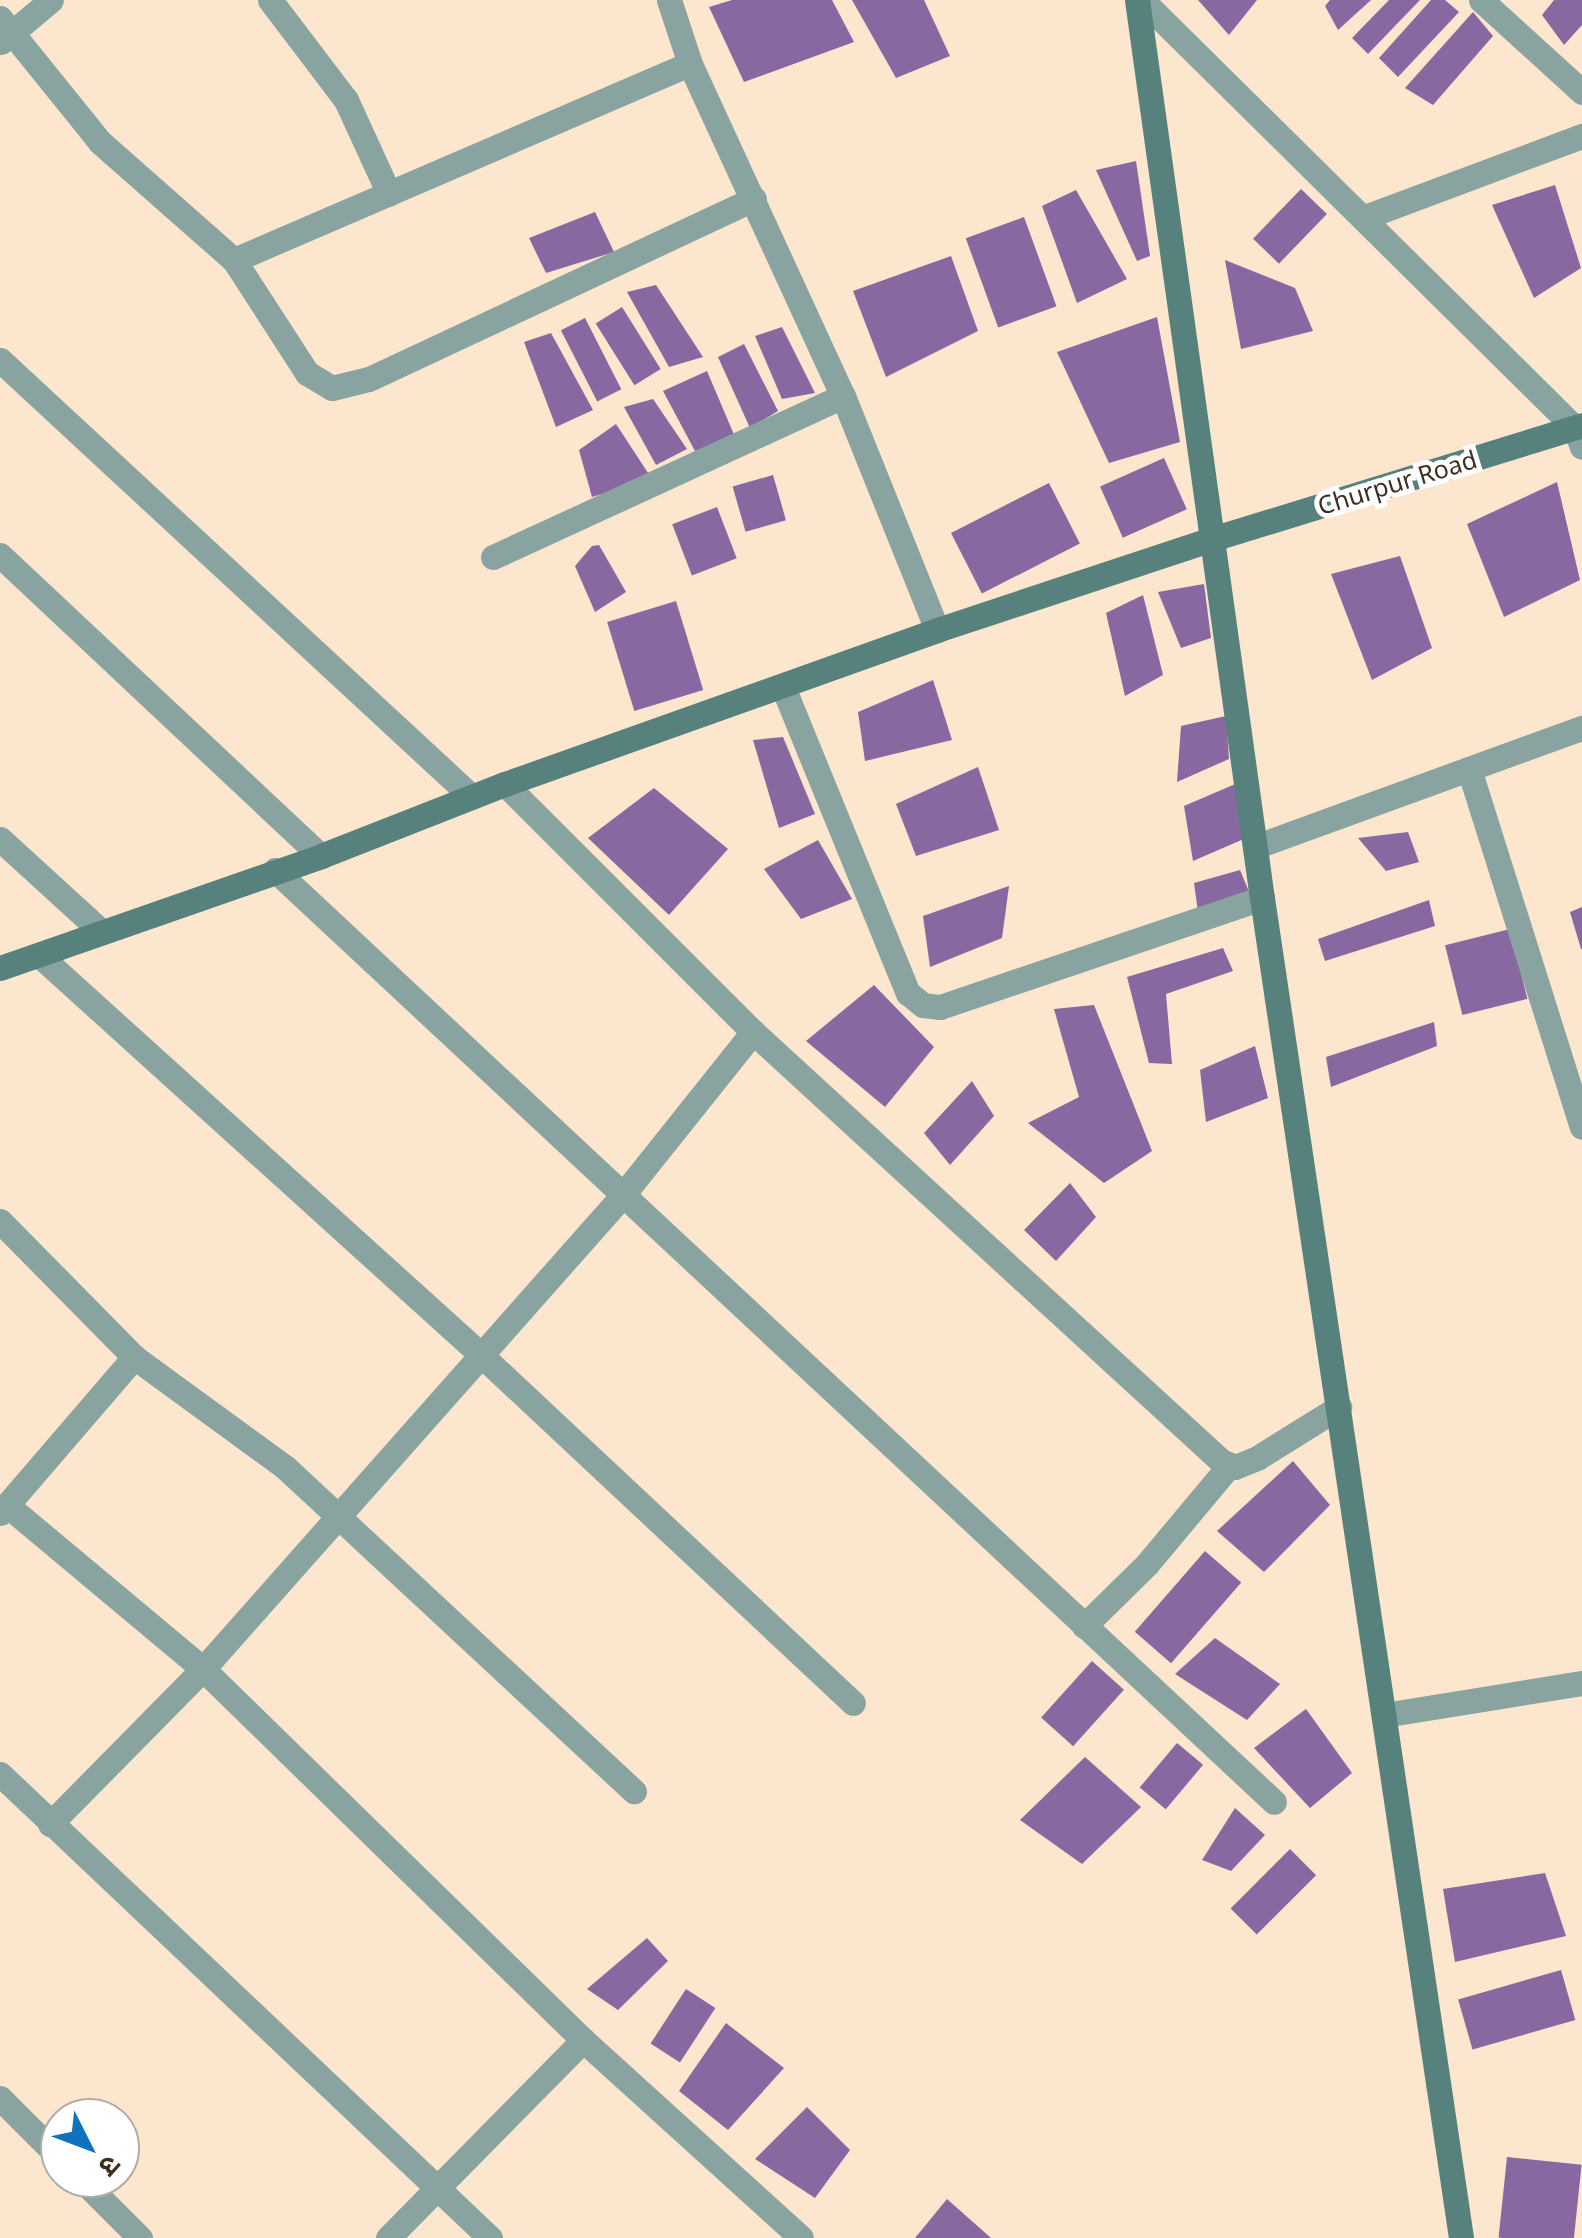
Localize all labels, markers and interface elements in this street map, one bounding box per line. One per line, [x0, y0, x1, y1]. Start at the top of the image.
street label: Churpur Road [1314, 444, 1480, 520]
north arrow [40, 2098, 140, 2198]
text: उ [91, 2148, 130, 2186]

